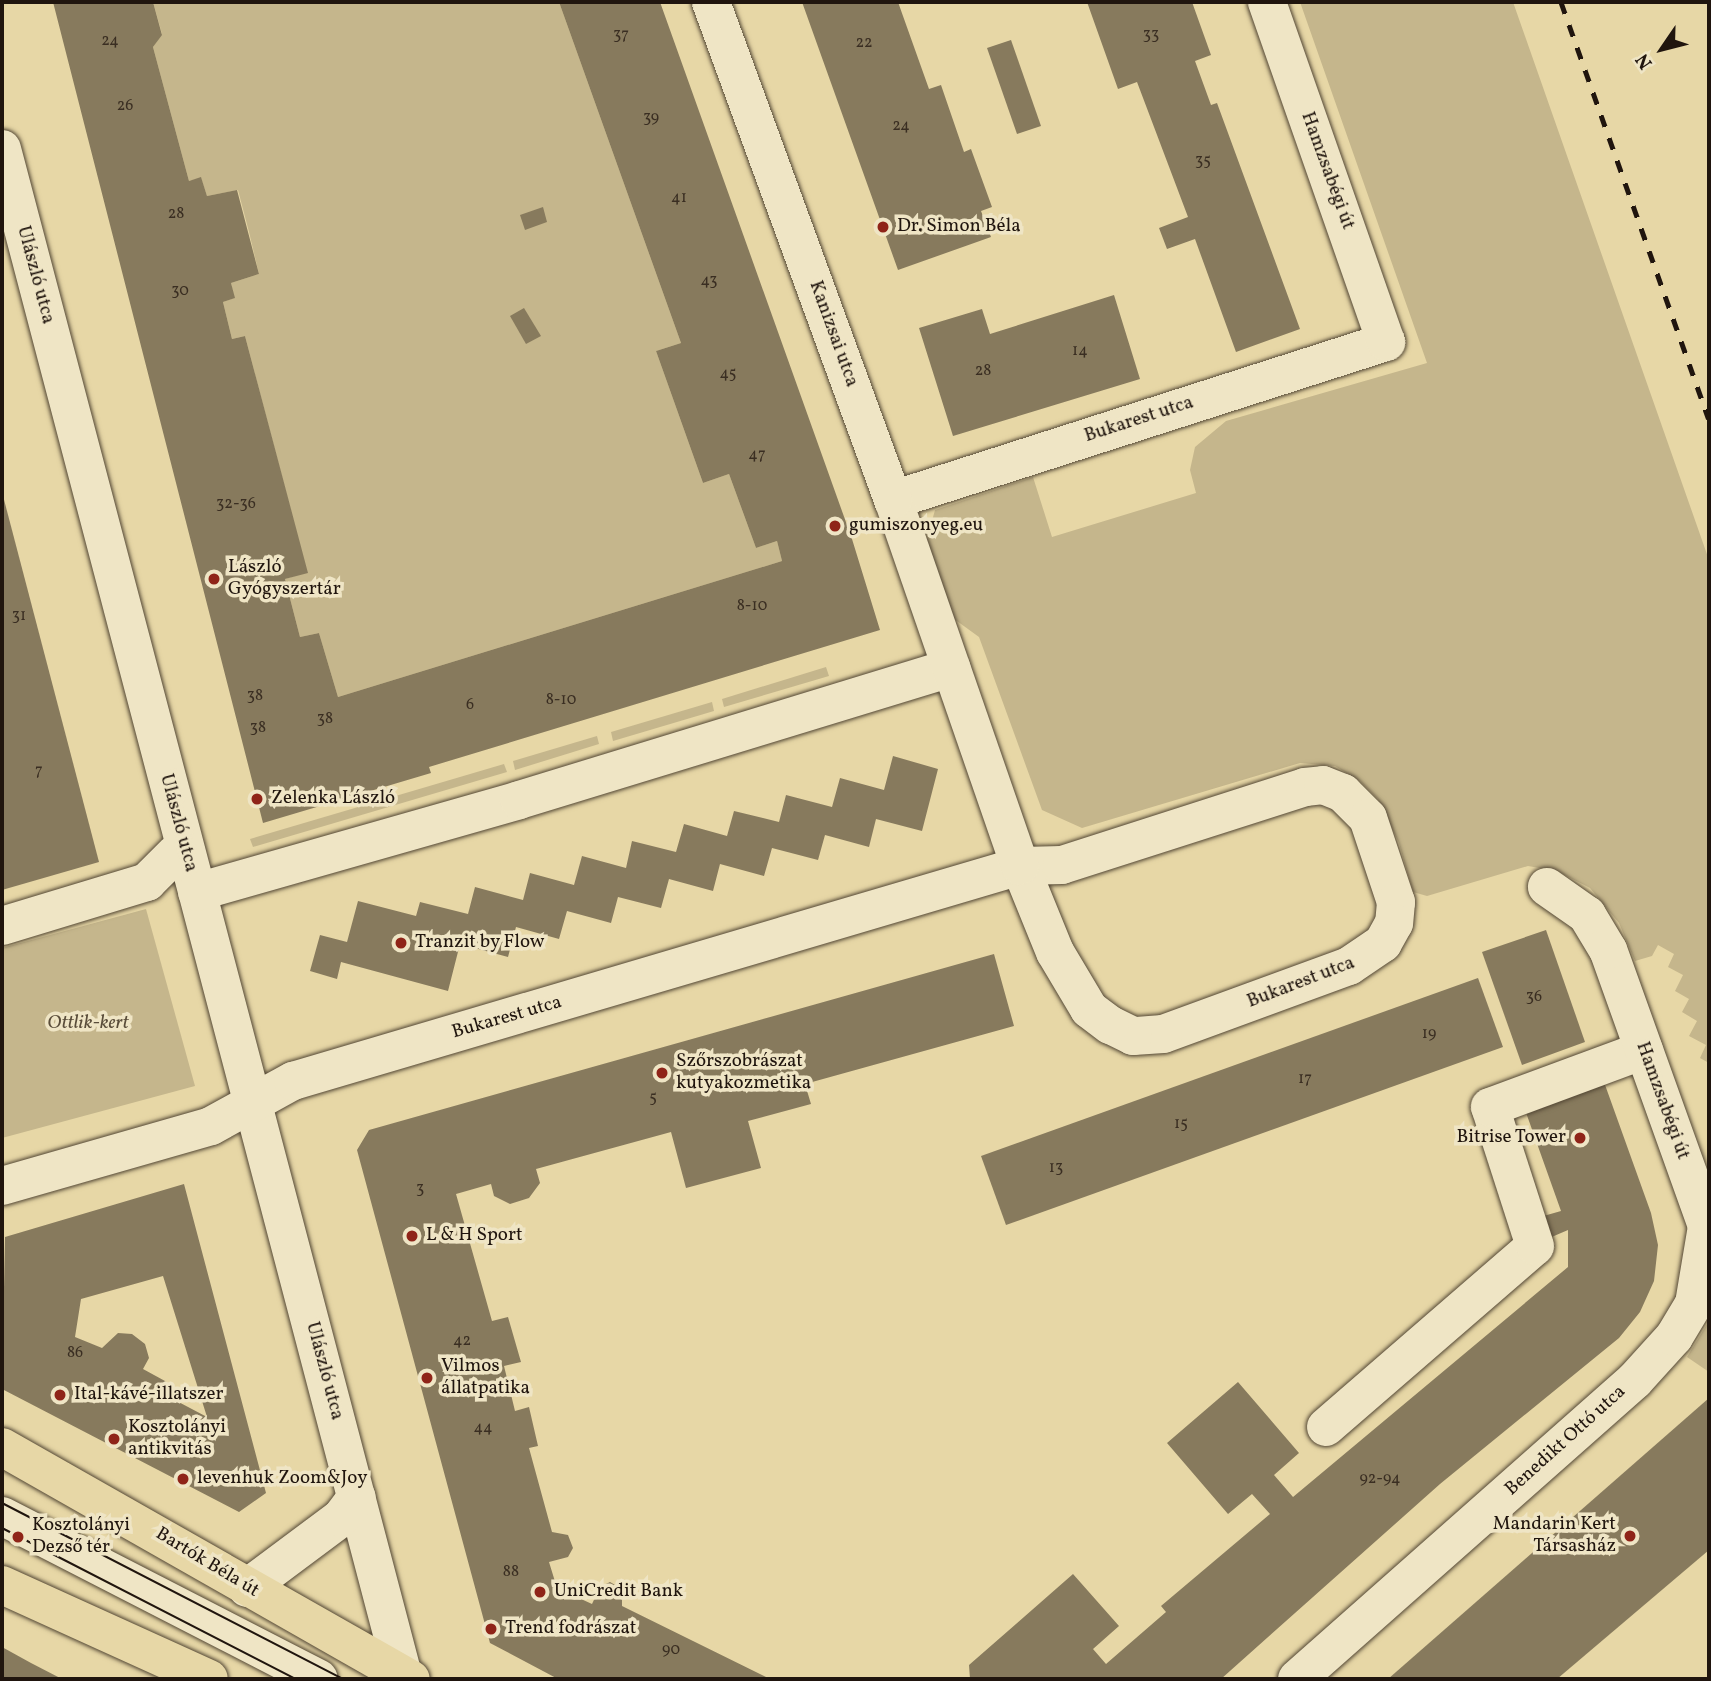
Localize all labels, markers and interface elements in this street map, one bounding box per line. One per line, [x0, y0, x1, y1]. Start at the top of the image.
north arrow [1627, 14, 1697, 84]
house number: 37 [613, 25, 629, 45]
house number: 33 [1143, 25, 1159, 45]
house number: 24 [101, 31, 119, 51]
house number: 22 [855, 33, 873, 53]
text: N [1630, 48, 1659, 74]
house number: 26 [117, 96, 133, 116]
house number: 39 [643, 108, 659, 128]
street label: Hamzsabégi út [1295, 109, 1359, 233]
house number: 24 [892, 116, 910, 136]
house number: 35 [1195, 151, 1211, 171]
house number: 41 [671, 188, 687, 208]
house number: 28 [168, 204, 184, 224]
place label: Dr. Simon Béla [897, 216, 1021, 238]
marker: Dr. Simon Béla [875, 219, 891, 235]
street label: Ulászló utca [11, 224, 59, 326]
house number: 43 [700, 271, 718, 291]
street label: Kanizsai utca [803, 278, 863, 390]
house number: 30 [171, 281, 189, 301]
house number: 14 [1072, 341, 1088, 361]
house number: 28 [975, 361, 991, 381]
house number: 45 [720, 364, 736, 384]
street label: Bukarest utca [1082, 392, 1196, 448]
house number: 47 [748, 445, 766, 465]
house number: 32-36 [216, 494, 256, 514]
place label: gumiszonyeg.eu [849, 515, 983, 537]
marker: gumiszonyeg.eu [827, 518, 843, 534]
place label: László Gyógyszertár [228, 557, 341, 601]
marker: László Gyógyszertár [206, 571, 222, 587]
house number: 8-10 [737, 596, 767, 616]
house number: 31 [12, 606, 26, 626]
house number: 38 [247, 686, 263, 706]
house number: 8-10 [546, 690, 576, 710]
house number: 6 [466, 695, 474, 715]
house number: 38 [317, 709, 333, 729]
house number: 38 [250, 718, 266, 738]
house number: 7 [35, 761, 43, 781]
street label: Ulászló utca [154, 772, 202, 874]
place label: Zelenka László [271, 788, 395, 810]
marker: Zelenka László [249, 791, 265, 807]
place label: Tranzit by Flow [415, 932, 545, 954]
marker: Tranzit by Flow [393, 935, 409, 951]
street label: Bukarest utca [1244, 952, 1358, 1014]
house number: 36 [1526, 987, 1542, 1007]
street label: Bukarest utca [450, 991, 564, 1045]
park label: Ottlik-kert [47, 1013, 129, 1035]
house number: 19 [1422, 1024, 1436, 1044]
street label: Hamzsabégi út [1630, 1039, 1694, 1163]
place label: Szőrszobrászat kutyakozmetika [676, 1051, 811, 1095]
marker: Szőrszobrászat kutyakozmetika [654, 1065, 670, 1081]
house number: 17 [1298, 1069, 1312, 1089]
house number: 5 [649, 1088, 657, 1108]
house number: 15 [1174, 1114, 1188, 1134]
place label: Bitrise Tower [1456, 1127, 1566, 1149]
marker: Bitrise Tower [1572, 1130, 1588, 1146]
house number: 13 [1049, 1158, 1063, 1178]
house number: 3 [416, 1179, 424, 1199]
place label: L & H Sport [426, 1225, 523, 1247]
marker: L & H Sport [404, 1228, 420, 1244]
street label: Ulászló utca [300, 1320, 348, 1422]
house number: 42 [453, 1331, 471, 1351]
house number: 86 [67, 1343, 83, 1363]
place label: Vilmos állatpatika [441, 1356, 530, 1400]
marker: Vilmos állatpatika [419, 1370, 435, 1386]
street label: Benedikt Ottó utca [1501, 1381, 1631, 1501]
place label: Ital-kávé-illatszer [74, 1384, 224, 1406]
marker: Ital-kávé-illatszer [52, 1387, 68, 1403]
place label: Kosztolányi antikvitás [128, 1417, 226, 1461]
house number: 44 [473, 1418, 493, 1438]
marker: Kosztolányi antikvitás [106, 1431, 122, 1447]
place label: levenhuk Zoom&Joy [197, 1468, 367, 1490]
house number: 92-94 [1359, 1469, 1401, 1489]
marker: levenhuk Zoom&Joy [175, 1471, 191, 1487]
place label: Mandarin Kert Társasház [1493, 1514, 1616, 1558]
place label: Kosztolányi Dezső tér [32, 1515, 130, 1559]
street label: Bartók Béla út [151, 1523, 263, 1603]
marker: Mandarin Kert Társasház [1622, 1528, 1638, 1544]
marker: Kosztolányi Dezső tér [10, 1529, 26, 1545]
house number: 88 [503, 1562, 519, 1582]
place label: UniCredit Bank [554, 1581, 683, 1603]
marker: UniCredit Bank [532, 1584, 548, 1600]
place label: Trend fodrászat [505, 1618, 636, 1640]
marker: Trend fodrászat [483, 1621, 499, 1637]
house number: 90 [662, 1640, 680, 1660]

